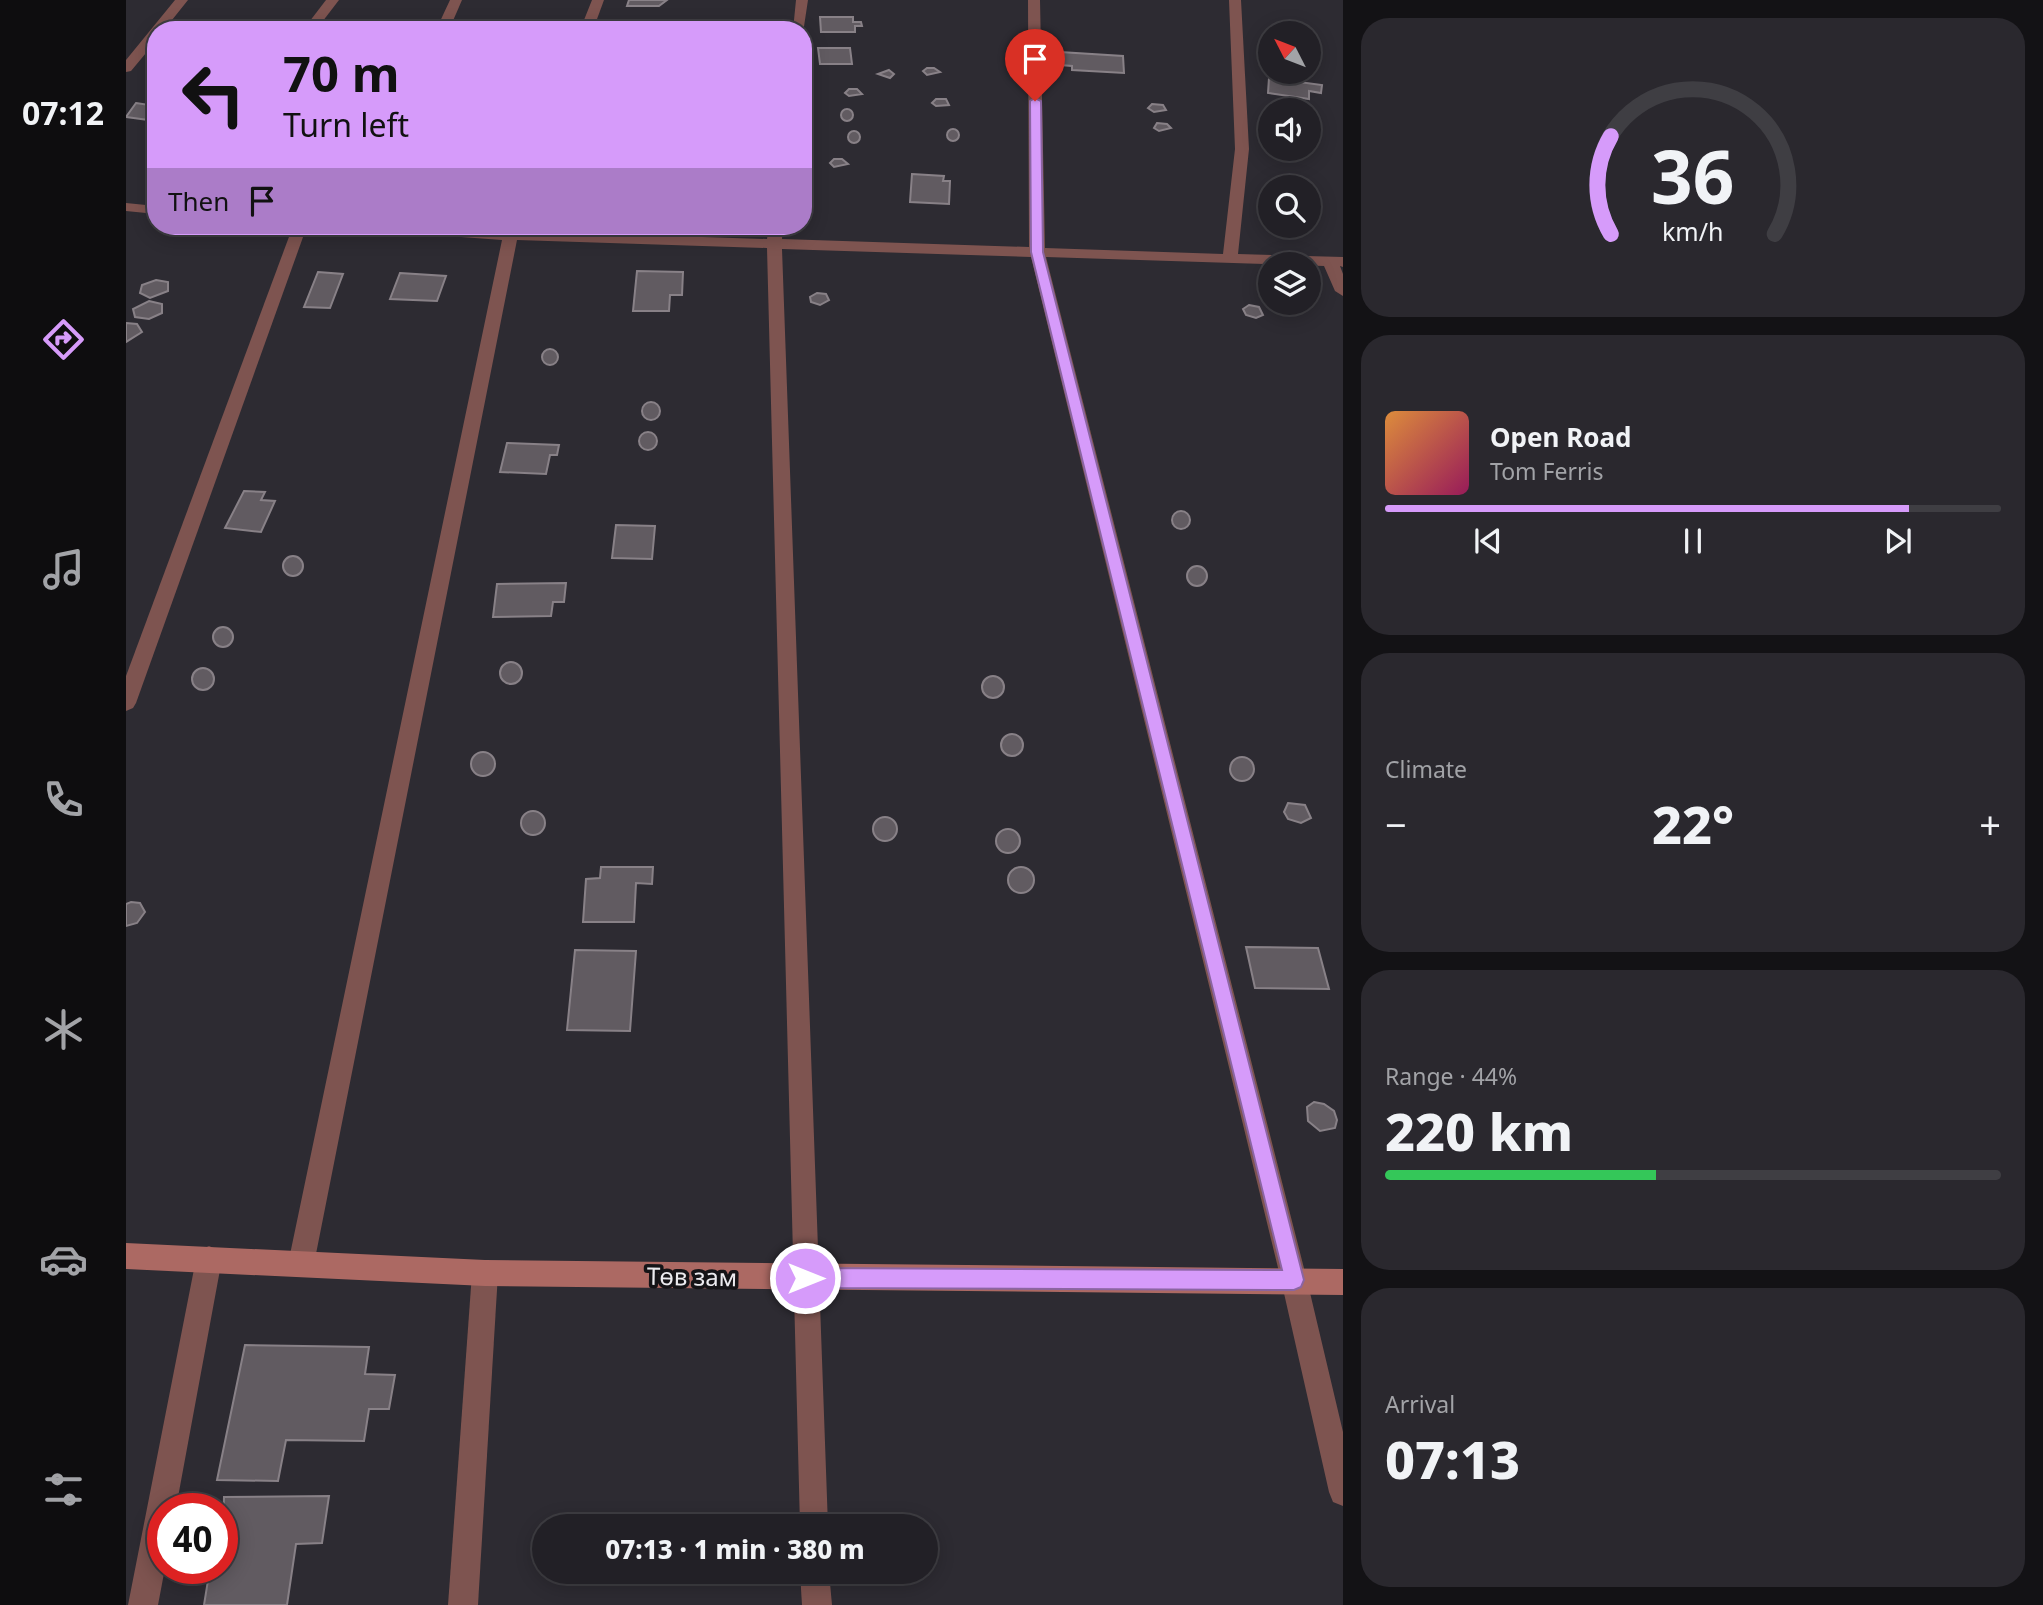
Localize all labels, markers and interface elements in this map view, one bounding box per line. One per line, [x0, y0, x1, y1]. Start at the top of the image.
north arrow [1258, 21, 1321, 84]
map controls [1258, 21, 1321, 315]
pin [1005, 29, 1065, 101]
text: 70 m [283, 40, 400, 106]
icon: arrive [1016, 40, 1054, 78]
icon: left [168, 49, 259, 140]
text: 07:12 [22, 91, 104, 134]
button: sound [1258, 98, 1321, 161]
text: Turn left [283, 103, 409, 146]
text: 36 [1651, 126, 1735, 225]
button: search [1258, 175, 1321, 238]
icon: arrive [243, 182, 281, 220]
text: Then [168, 183, 229, 219]
text: km/h [1662, 214, 1724, 248]
button: layers [1258, 252, 1321, 315]
icon: directions [39, 315, 88, 364]
text: Open Road [1490, 419, 1632, 455]
text: Tom Ferris [1490, 455, 1603, 487]
icon: previous [1469, 522, 1507, 560]
icon: pause [1674, 522, 1712, 560]
icon: next [1879, 522, 1917, 560]
icon: music [39, 545, 88, 594]
text: Climate [1385, 753, 1467, 785]
icon: phone [39, 775, 88, 824]
text: 22° [1652, 788, 1734, 859]
text: − [1385, 798, 1407, 850]
text: + [1979, 798, 2001, 850]
icon: climate [39, 1005, 88, 1054]
text: Range · 44% [1385, 1060, 1517, 1092]
text: 220 km [1385, 1095, 1573, 1166]
icon: car [39, 1235, 88, 1284]
position arrow [768, 1241, 842, 1315]
street label: Төв зам [647, 1259, 737, 1293]
text: Arrival [1385, 1388, 1455, 1420]
text: 07:13 [1385, 1423, 1520, 1494]
icon: filters [39, 1465, 88, 1514]
speed limit sign: 40 [147, 1493, 238, 1584]
text: 07:13 · 1 min · 380 m [605, 1531, 865, 1567]

